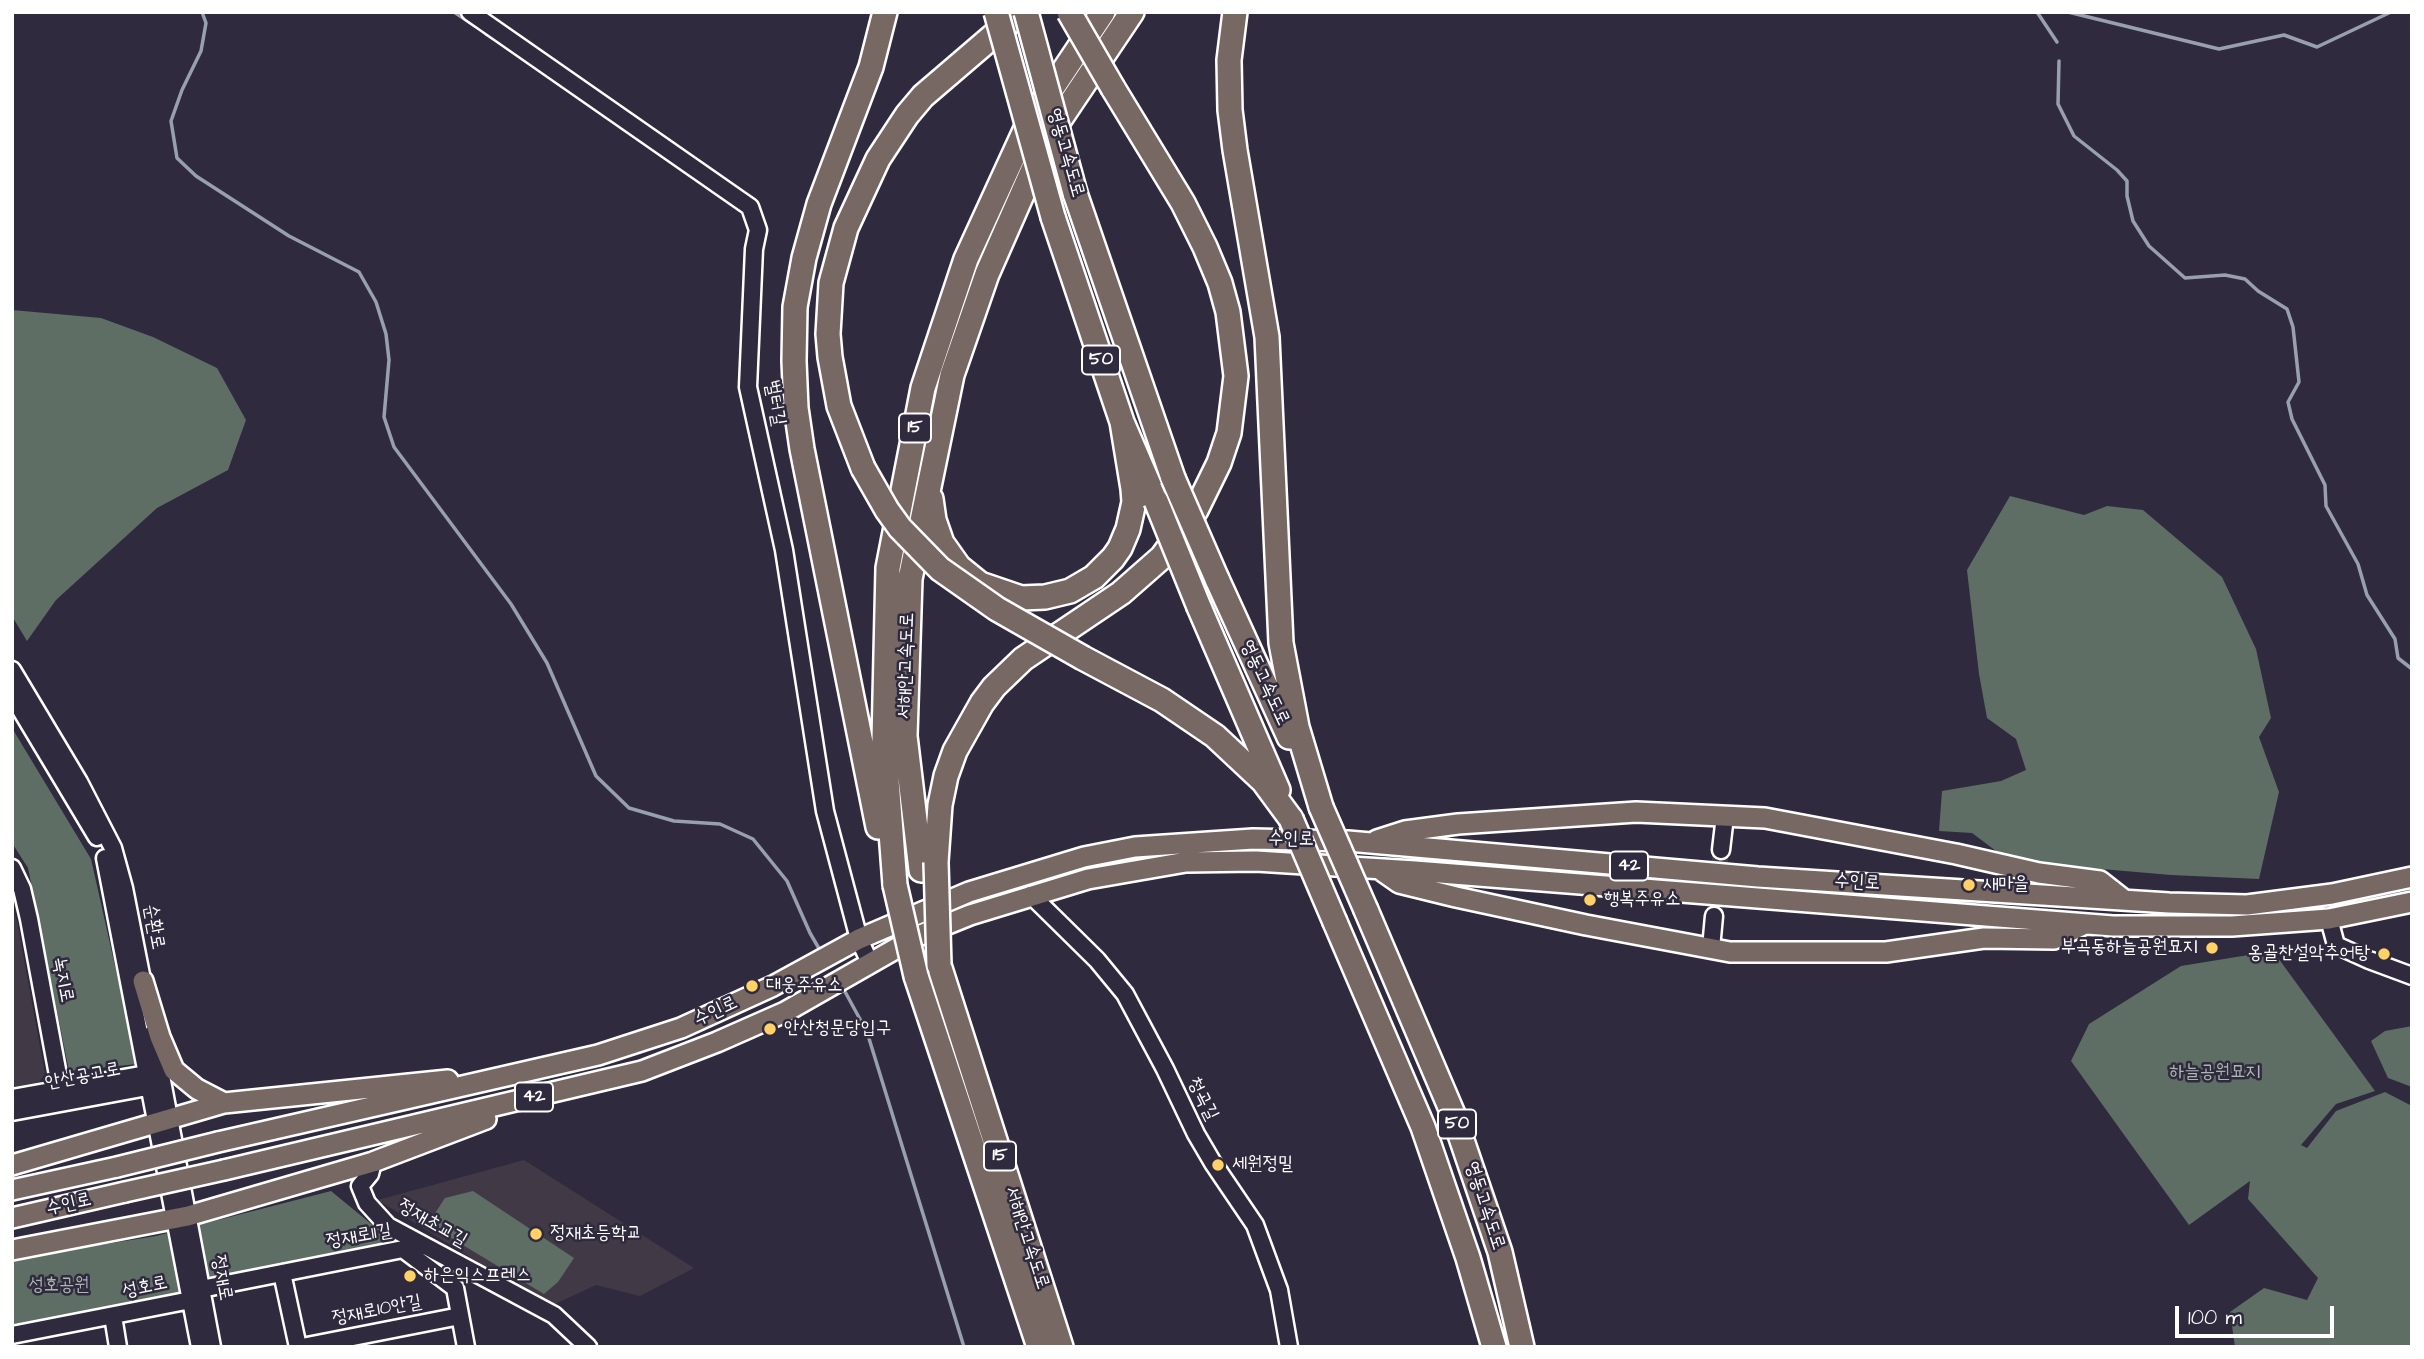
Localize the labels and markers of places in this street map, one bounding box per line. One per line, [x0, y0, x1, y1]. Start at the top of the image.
place label: 새마을 [1983, 874, 2029, 896]
marker: 새마을 [1961, 877, 1977, 893]
place label: 행복주유소 [1604, 889, 1680, 911]
marker: 행복주유소 [1582, 892, 1598, 908]
place label: 부곡동하늘공원묘지 [2060, 937, 2198, 959]
marker: 부곡동하늘공원묘지 [2204, 940, 2220, 956]
place label: 옹골찬설악추어탕 [2248, 943, 2370, 965]
marker: 옹골찬설악추어탕 [2376, 946, 2392, 962]
place label: 대웅주유소 [766, 975, 842, 997]
marker: 대웅주유소 [744, 978, 760, 994]
place label: 안산청문당입구 [784, 1018, 891, 1040]
marker: 안산청문당입구 [762, 1021, 778, 1037]
place label: 세원정밀 [1232, 1154, 1293, 1176]
marker: 세원정밀 [1210, 1157, 1226, 1173]
place label: 정재초등학교 [550, 1223, 642, 1245]
marker: 정재초등학교 [528, 1226, 544, 1242]
place label: 하은익스프레스 [424, 1265, 531, 1287]
marker: 하은익스프레스 [402, 1268, 418, 1284]

